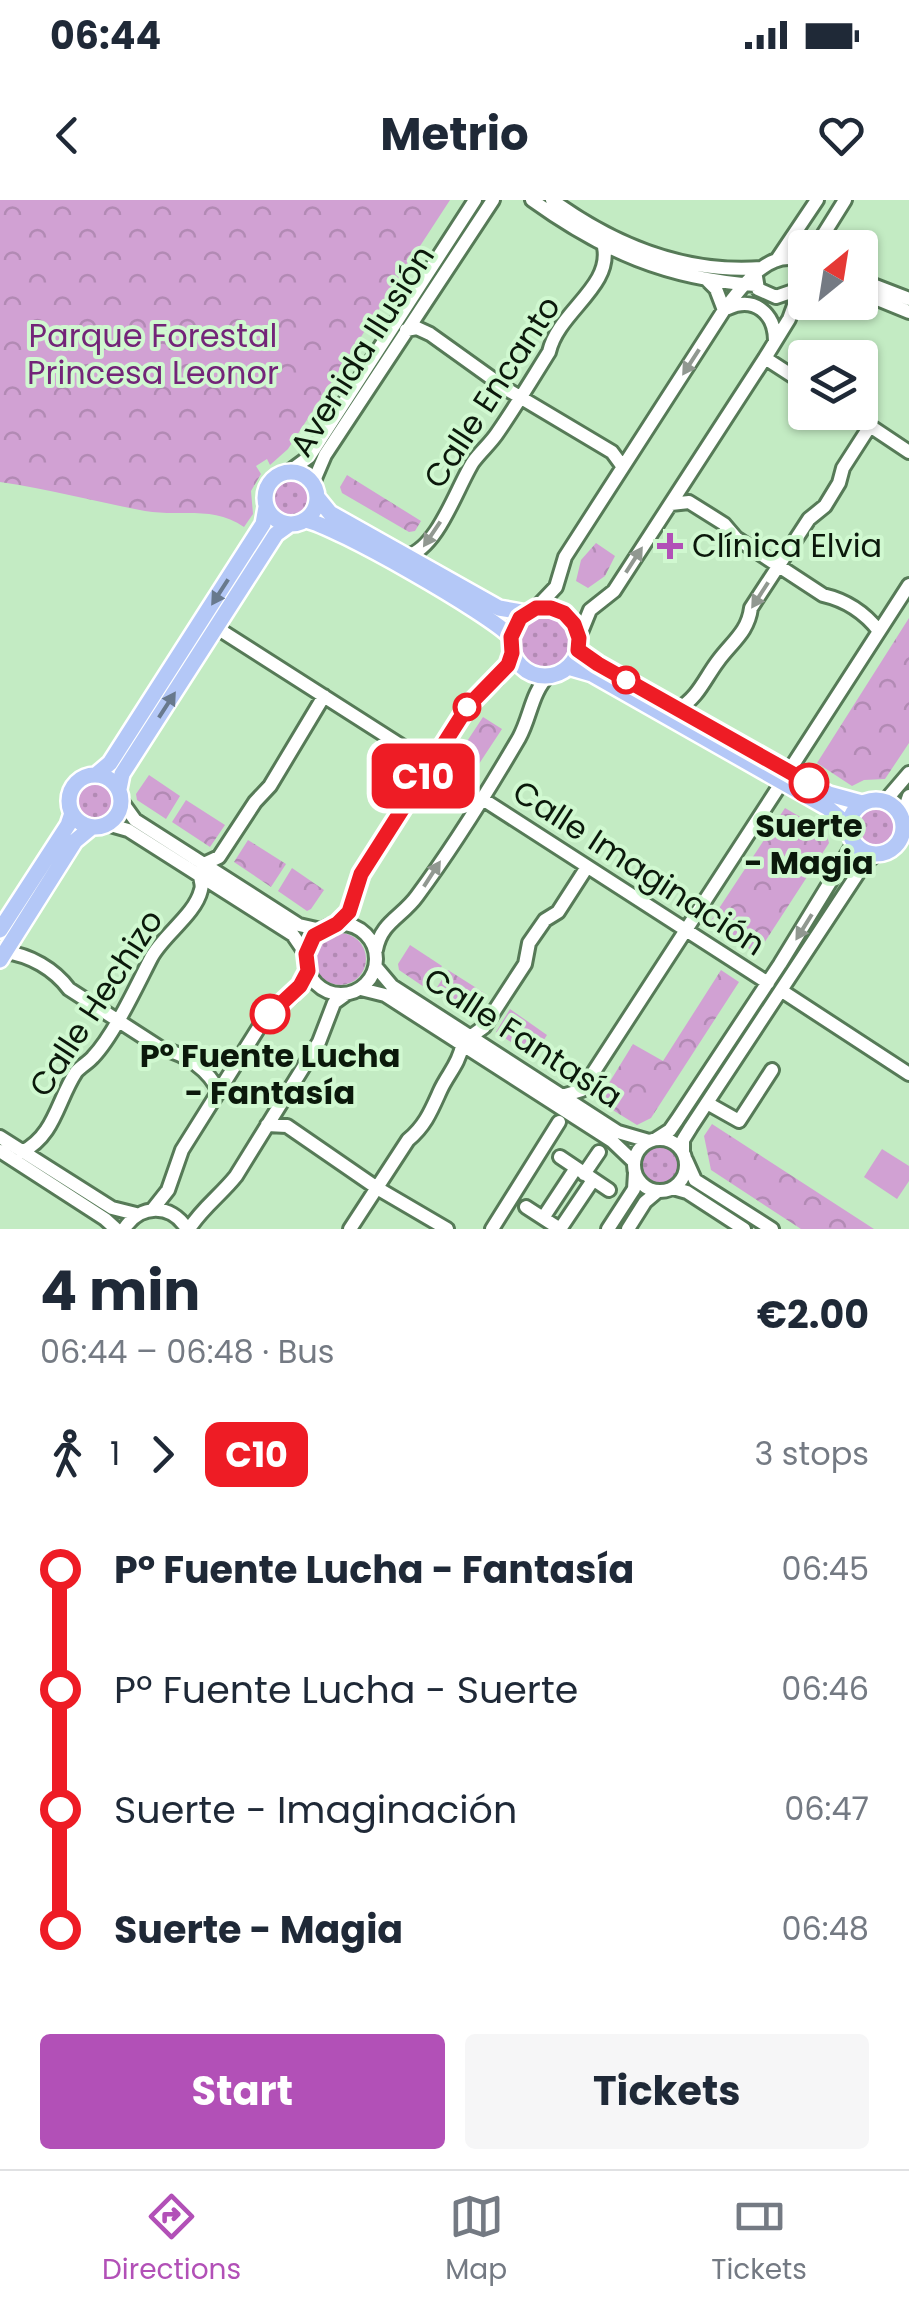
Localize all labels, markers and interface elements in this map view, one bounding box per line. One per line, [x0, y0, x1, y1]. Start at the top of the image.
text: 06:44 [50, 9, 161, 62]
text: Metrio [380, 103, 529, 166]
icon: back [40, 108, 95, 163]
icon: heart [814, 108, 869, 163]
north arrow [788, 230, 878, 320]
map controls [788, 230, 878, 430]
street label: Avenida Ilusión [279, 237, 445, 465]
street label: Calle Encanto [413, 287, 571, 497]
park label: Parque Forestal Princesa Leonor [27, 313, 279, 395]
button: layers [788, 340, 878, 430]
one-way arrow [682, 348, 700, 376]
one-way arrow [423, 520, 442, 548]
place label: Clínica Elvia [692, 523, 882, 568]
marker: Clínica Elvia [657, 533, 683, 559]
one-way arrow [625, 546, 643, 573]
one-way arrow [211, 578, 229, 605]
one-way arrow [752, 581, 770, 608]
unlabelled marker [613, 667, 639, 693]
one-way arrow [157, 691, 175, 719]
unlabelled marker [454, 694, 480, 720]
line badge: C10 [366, 744, 480, 808]
text: C10 [392, 752, 454, 801]
marker: Suerte - Magia [790, 764, 828, 802]
street label: Calle Imaginación [504, 769, 774, 966]
place label: Suerte - Magia [744, 803, 874, 885]
one-way arrow [423, 860, 441, 887]
street label: Calle Hechizo [18, 900, 173, 1105]
one-way arrow [796, 913, 813, 941]
street label: Calle Fantasía [415, 957, 631, 1119]
marker: Pº Fuente Lucha - Fantasía [251, 995, 289, 1033]
place label: Pº Fuente Lucha - Fantasía [140, 1033, 400, 1115]
text: 4 min [40, 1252, 200, 1329]
text: €2.00 [757, 1288, 869, 1341]
text: 06:44 – 06:48 · Bus [40, 1329, 334, 1374]
icon: walk [40, 1427, 95, 1482]
icon: forward [135, 1427, 190, 1482]
text: C10 [225, 1430, 288, 1479]
text: 1 [110, 1431, 120, 1476]
text: 3 stops [754, 1431, 869, 1476]
text: Pº Fuente Lucha - Fantasía [114, 1543, 634, 1596]
text: 06:45 [782, 1546, 869, 1591]
text: Pº Fuente Lucha - Suerte [114, 1663, 578, 1716]
text: 06:46 [781, 1666, 869, 1711]
text: Suerte - Imaginación [114, 1783, 517, 1836]
text: 06:47 [784, 1786, 869, 1831]
text: Suerte - Magia [114, 1903, 403, 1956]
text: 06:48 [781, 1906, 869, 1951]
button: Start [40, 2034, 445, 2149]
button: Tickets [465, 2034, 869, 2149]
tab: Directions [102, 2189, 241, 2291]
tab: Map [445, 2189, 507, 2291]
tab: Tickets [711, 2189, 807, 2291]

